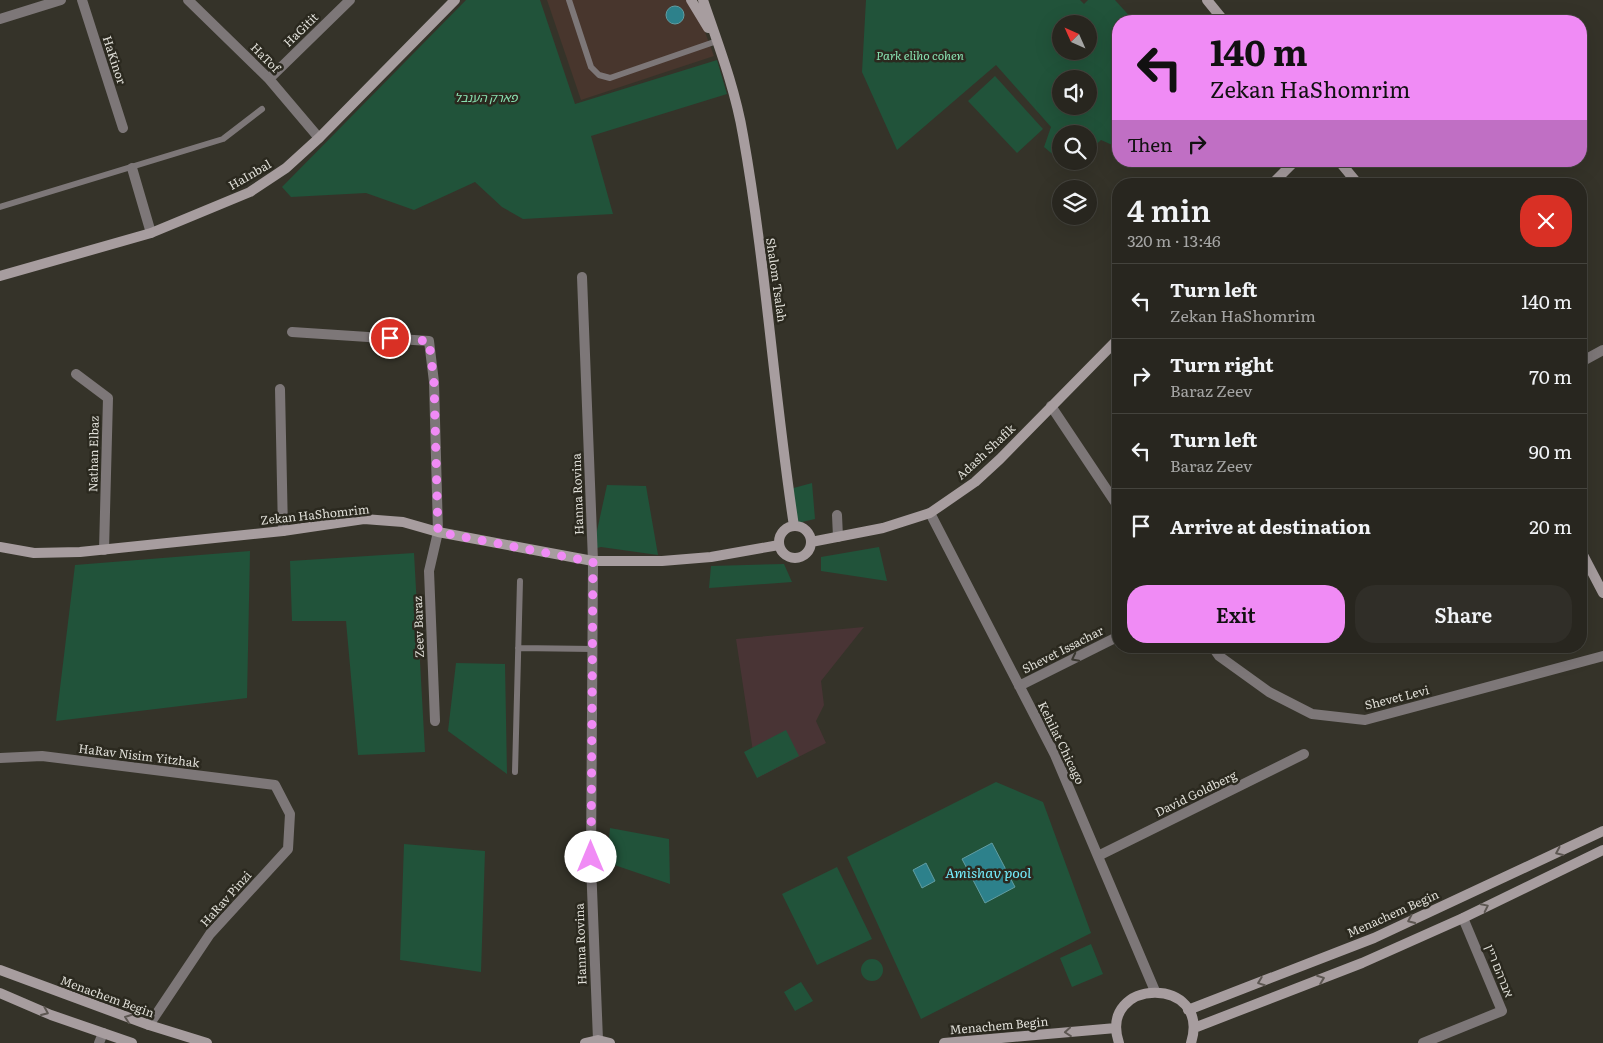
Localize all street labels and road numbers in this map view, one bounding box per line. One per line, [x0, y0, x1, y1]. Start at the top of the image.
street label: HaGitit [279, 8, 322, 51]
street label: HaKinor [99, 33, 131, 87]
street label: HaTof [247, 38, 286, 77]
street label: HaInbal [225, 155, 274, 194]
street label: Shalom Tsalah [762, 237, 792, 323]
street label: Nathan Elbaz [83, 416, 103, 492]
street label: Adash Shafik [952, 419, 1019, 483]
street label: Hanna Rovina [567, 452, 587, 535]
street label: Zekan HaShomrim [260, 499, 371, 529]
street label: Zeev Baraz [408, 596, 428, 658]
street label: Shevet Issachar [1019, 621, 1107, 677]
street label: Shevet Levi [1363, 680, 1431, 714]
street label: Kehilat Chicago [1034, 698, 1090, 787]
street label: HaRav Nisim Yitzhak [77, 739, 201, 771]
street label: David Goldberg [1152, 765, 1240, 821]
street label: HaRav Pinzi [195, 866, 255, 930]
street label: Menachem Begin [1344, 885, 1442, 941]
street label: Hanna Rovina [570, 902, 590, 985]
street label: אברהם ריין [1481, 941, 1519, 1000]
street label: Menachem Begin [58, 971, 157, 1021]
street label: Menachem Begin [949, 1012, 1049, 1038]

